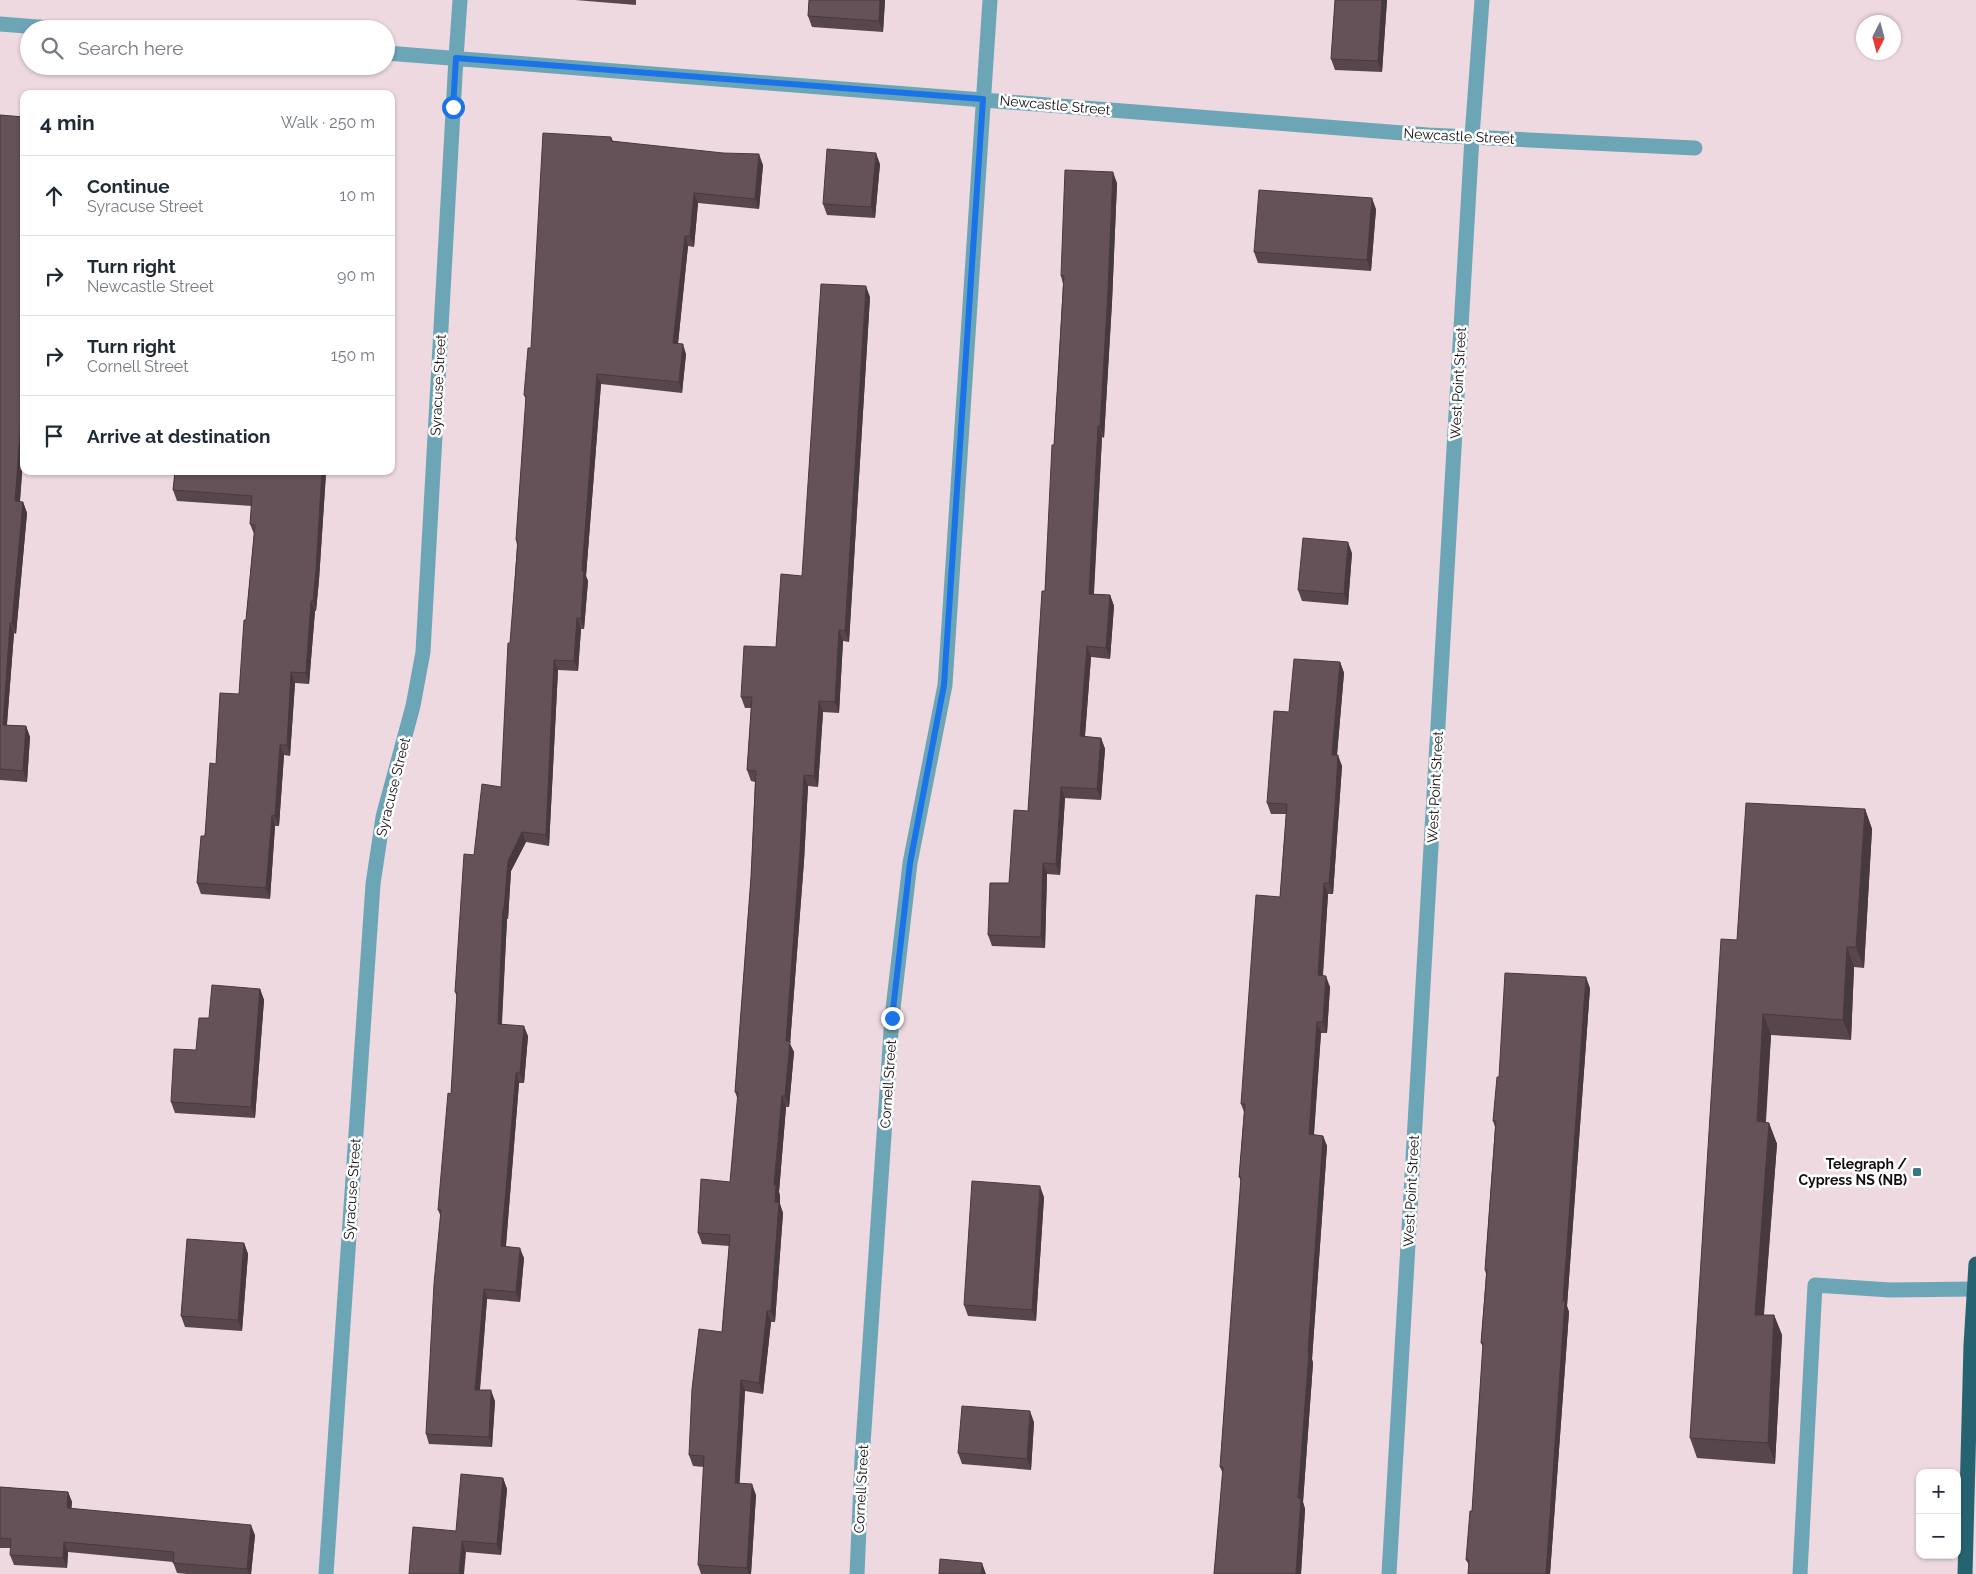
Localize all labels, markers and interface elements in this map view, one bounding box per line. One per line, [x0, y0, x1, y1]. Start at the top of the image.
north arrow [1856, 15, 1901, 60]
search box [20, 20, 395, 75]
icon: search [38, 34, 66, 62]
text: Search here [78, 37, 184, 59]
street label: Newcastle Street [999, 92, 1111, 118]
route start [442, 96, 465, 119]
text: 4 min [40, 110, 95, 135]
text: Walk · 250 m [281, 113, 375, 132]
street label: Newcastle Street [1403, 125, 1515, 147]
text: Continue [87, 175, 170, 197]
icon: ahead [40, 182, 68, 210]
text: 10 m [340, 186, 375, 205]
text: Syracuse Street [87, 197, 203, 216]
text: Turn right [87, 255, 176, 277]
icon: right [40, 262, 68, 290]
text: 90 m [337, 266, 375, 285]
text: Newcastle Street [87, 277, 214, 296]
street label: West Point Street [1447, 326, 1469, 439]
street label: Syracuse Street [427, 333, 449, 436]
text: Turn right [87, 335, 176, 357]
icon: right [40, 342, 68, 370]
text: 150 m [331, 346, 375, 365]
text: Cornell Street [87, 357, 189, 376]
icon: arrive [40, 422, 68, 450]
text: Arrive at destination [87, 425, 271, 447]
street label: West Point Street [1424, 730, 1446, 843]
street label: Syracuse Street [373, 735, 413, 838]
route end [881, 1007, 904, 1030]
street label: Cornell Street [877, 1039, 899, 1129]
street label: West Point Street [1400, 1134, 1422, 1247]
street label: Syracuse Street [340, 1137, 364, 1240]
place label: Telegraph / Cypress NS (NB) [1798, 1156, 1907, 1188]
marker: Telegraph / Cypress NS (NB) [1911, 1166, 1923, 1178]
street label: Cornell Street [851, 1444, 871, 1534]
map controls [1916, 1469, 1961, 1559]
button: + [1916, 1469, 1961, 1514]
button: − [1916, 1514, 1961, 1559]

